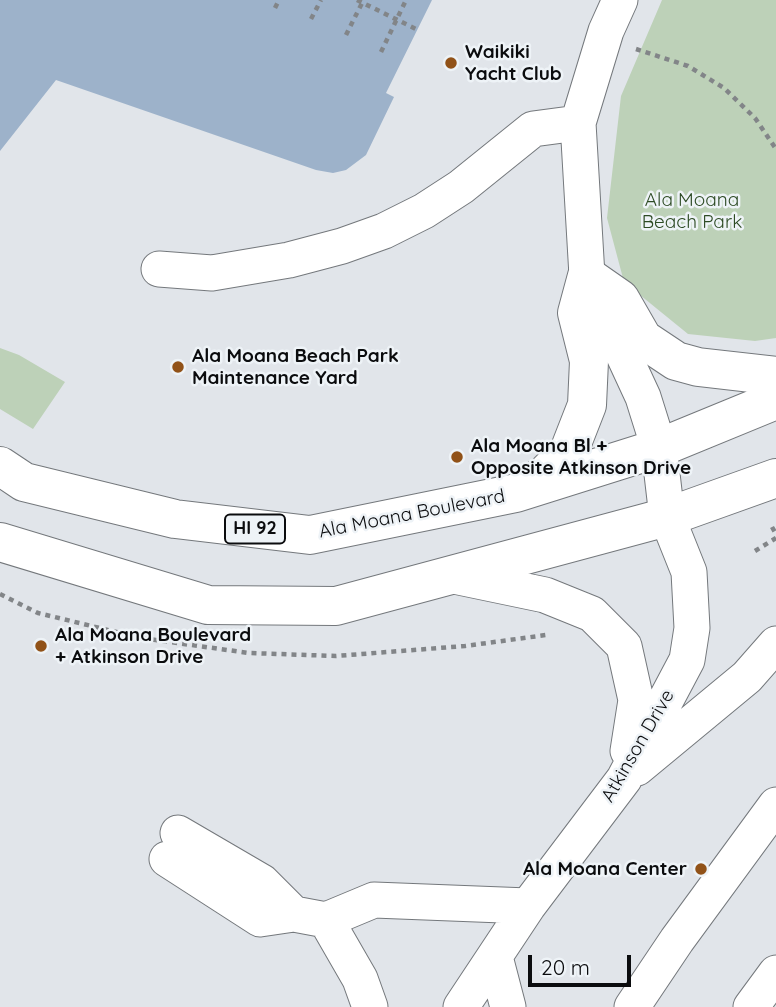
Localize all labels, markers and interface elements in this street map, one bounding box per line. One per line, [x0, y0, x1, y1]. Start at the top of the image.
place label: Waikiki Yacht Club [465, 41, 562, 85]
marker: Waikiki Yacht Club [443, 55, 459, 71]
park label: Ala Moana Beach Park [642, 189, 742, 233]
place label: Ala Moana Beach Park Maintenance Yard [192, 345, 399, 389]
marker: Ala Moana Beach Park Maintenance Yard [170, 359, 186, 375]
place label: Ala Moana Bl + Opposite Atkinson Drive [471, 435, 691, 479]
marker: Ala Moana Bl + Opposite Atkinson Drive [449, 449, 465, 465]
street label: Ala Moana Boulevard [317, 485, 507, 543]
road number: HI 92 [225, 514, 285, 544]
place label: Ala Moana Boulevard + Atkinson Drive [55, 624, 251, 668]
marker: Ala Moana Boulevard + Atkinson Drive [33, 638, 49, 654]
street label: Atkinson Drive [597, 686, 679, 806]
place label: Ala Moana Center [523, 858, 687, 880]
marker: Ala Moana Center [693, 861, 709, 877]
scale bar [531, 940, 634, 984]
text: 20 m [541, 954, 590, 980]

